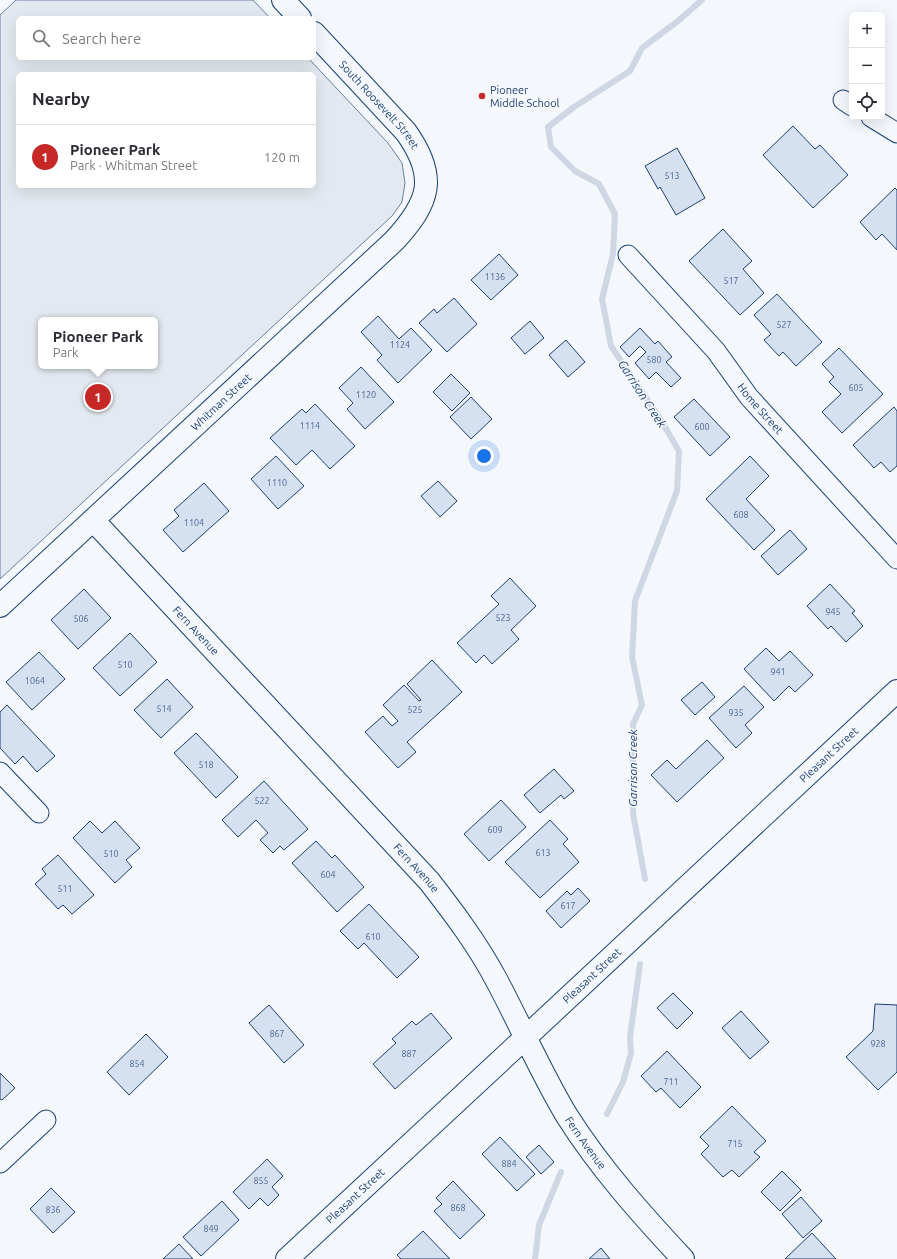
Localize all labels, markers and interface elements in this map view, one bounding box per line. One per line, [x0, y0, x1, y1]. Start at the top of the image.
map controls [849, 12, 885, 120]
button: + [849, 12, 885, 48]
search box [16, 16, 316, 60]
icon: search [30, 27, 52, 49]
text: Search here [62, 30, 141, 47]
button: − [849, 48, 885, 84]
street label: South Roosevelt Street [337, 58, 422, 152]
place label: Pioneer Middle School [490, 84, 560, 109]
button: locate [849, 84, 885, 120]
text: Nearby [32, 89, 90, 108]
marker: Pioneer Middle School [477, 91, 487, 101]
text: Pioneer Park [70, 141, 160, 158]
text: 1 [41, 150, 49, 164]
text: 120 m [264, 150, 300, 164]
text: Park · Whitman Street [70, 158, 197, 172]
house number: 513 [664, 171, 680, 181]
house number: 1136 [485, 272, 505, 282]
house number: 517 [723, 276, 739, 286]
popup [38, 317, 158, 369]
house number: 527 [776, 320, 792, 330]
text: Pioneer Park [53, 328, 143, 345]
house number: 1124 [390, 340, 410, 350]
text: Park [53, 345, 79, 359]
house number: 580 [646, 355, 662, 365]
water label: Garrison Creek [616, 358, 670, 431]
street label: Whitman Street [188, 371, 254, 433]
street label: Home Street [735, 381, 786, 437]
pin: 1 [85, 382, 111, 412]
house number: 605 [848, 383, 864, 393]
house number: 1120 [356, 390, 376, 400]
house number: 1114 [300, 421, 320, 431]
house number: 600 [694, 422, 710, 432]
your location [474, 446, 494, 466]
house number: 1110 [267, 478, 287, 488]
house number: 608 [733, 510, 749, 520]
house number: 1104 [184, 518, 204, 528]
street label: Fern Avenue [170, 604, 221, 657]
house number: 945 [825, 607, 841, 617]
house number: 523 [495, 613, 511, 623]
house number: 506 [73, 614, 89, 624]
house number: 510 [117, 660, 133, 670]
house number: 941 [770, 667, 786, 677]
house number: 1064 [25, 676, 45, 686]
house number: 514 [156, 704, 172, 714]
house number: 525 [407, 705, 423, 715]
house number: 935 [728, 708, 744, 718]
street label: Pleasant Street [797, 724, 861, 785]
water label: Garrison Creek [626, 728, 639, 807]
house number: 518 [198, 760, 214, 770]
house number: 522 [254, 796, 270, 806]
house number: 609 [487, 825, 503, 835]
street label: Fern Avenue [391, 841, 442, 895]
house number: 613 [535, 848, 551, 858]
house number: 510 [103, 849, 119, 859]
house number: 604 [320, 870, 336, 880]
house number: 511 [57, 884, 73, 894]
house number: 617 [560, 901, 576, 911]
house number: 610 [365, 932, 381, 942]
street label: Pleasant Street [560, 945, 624, 1006]
house number: 867 [269, 1029, 285, 1039]
house number: 928 [870, 1039, 886, 1049]
house number: 887 [401, 1049, 417, 1059]
house number: 854 [129, 1059, 145, 1069]
house number: 711 [663, 1077, 679, 1087]
street label: Fern Avenue [563, 1114, 609, 1172]
house number: 715 [727, 1139, 743, 1149]
house number: 884 [501, 1159, 517, 1169]
street label: Pleasant Street [323, 1165, 387, 1226]
house number: 855 [253, 1176, 269, 1186]
house number: 868 [450, 1203, 466, 1213]
house number: 836 [45, 1205, 61, 1215]
house number: 849 [203, 1224, 219, 1234]

